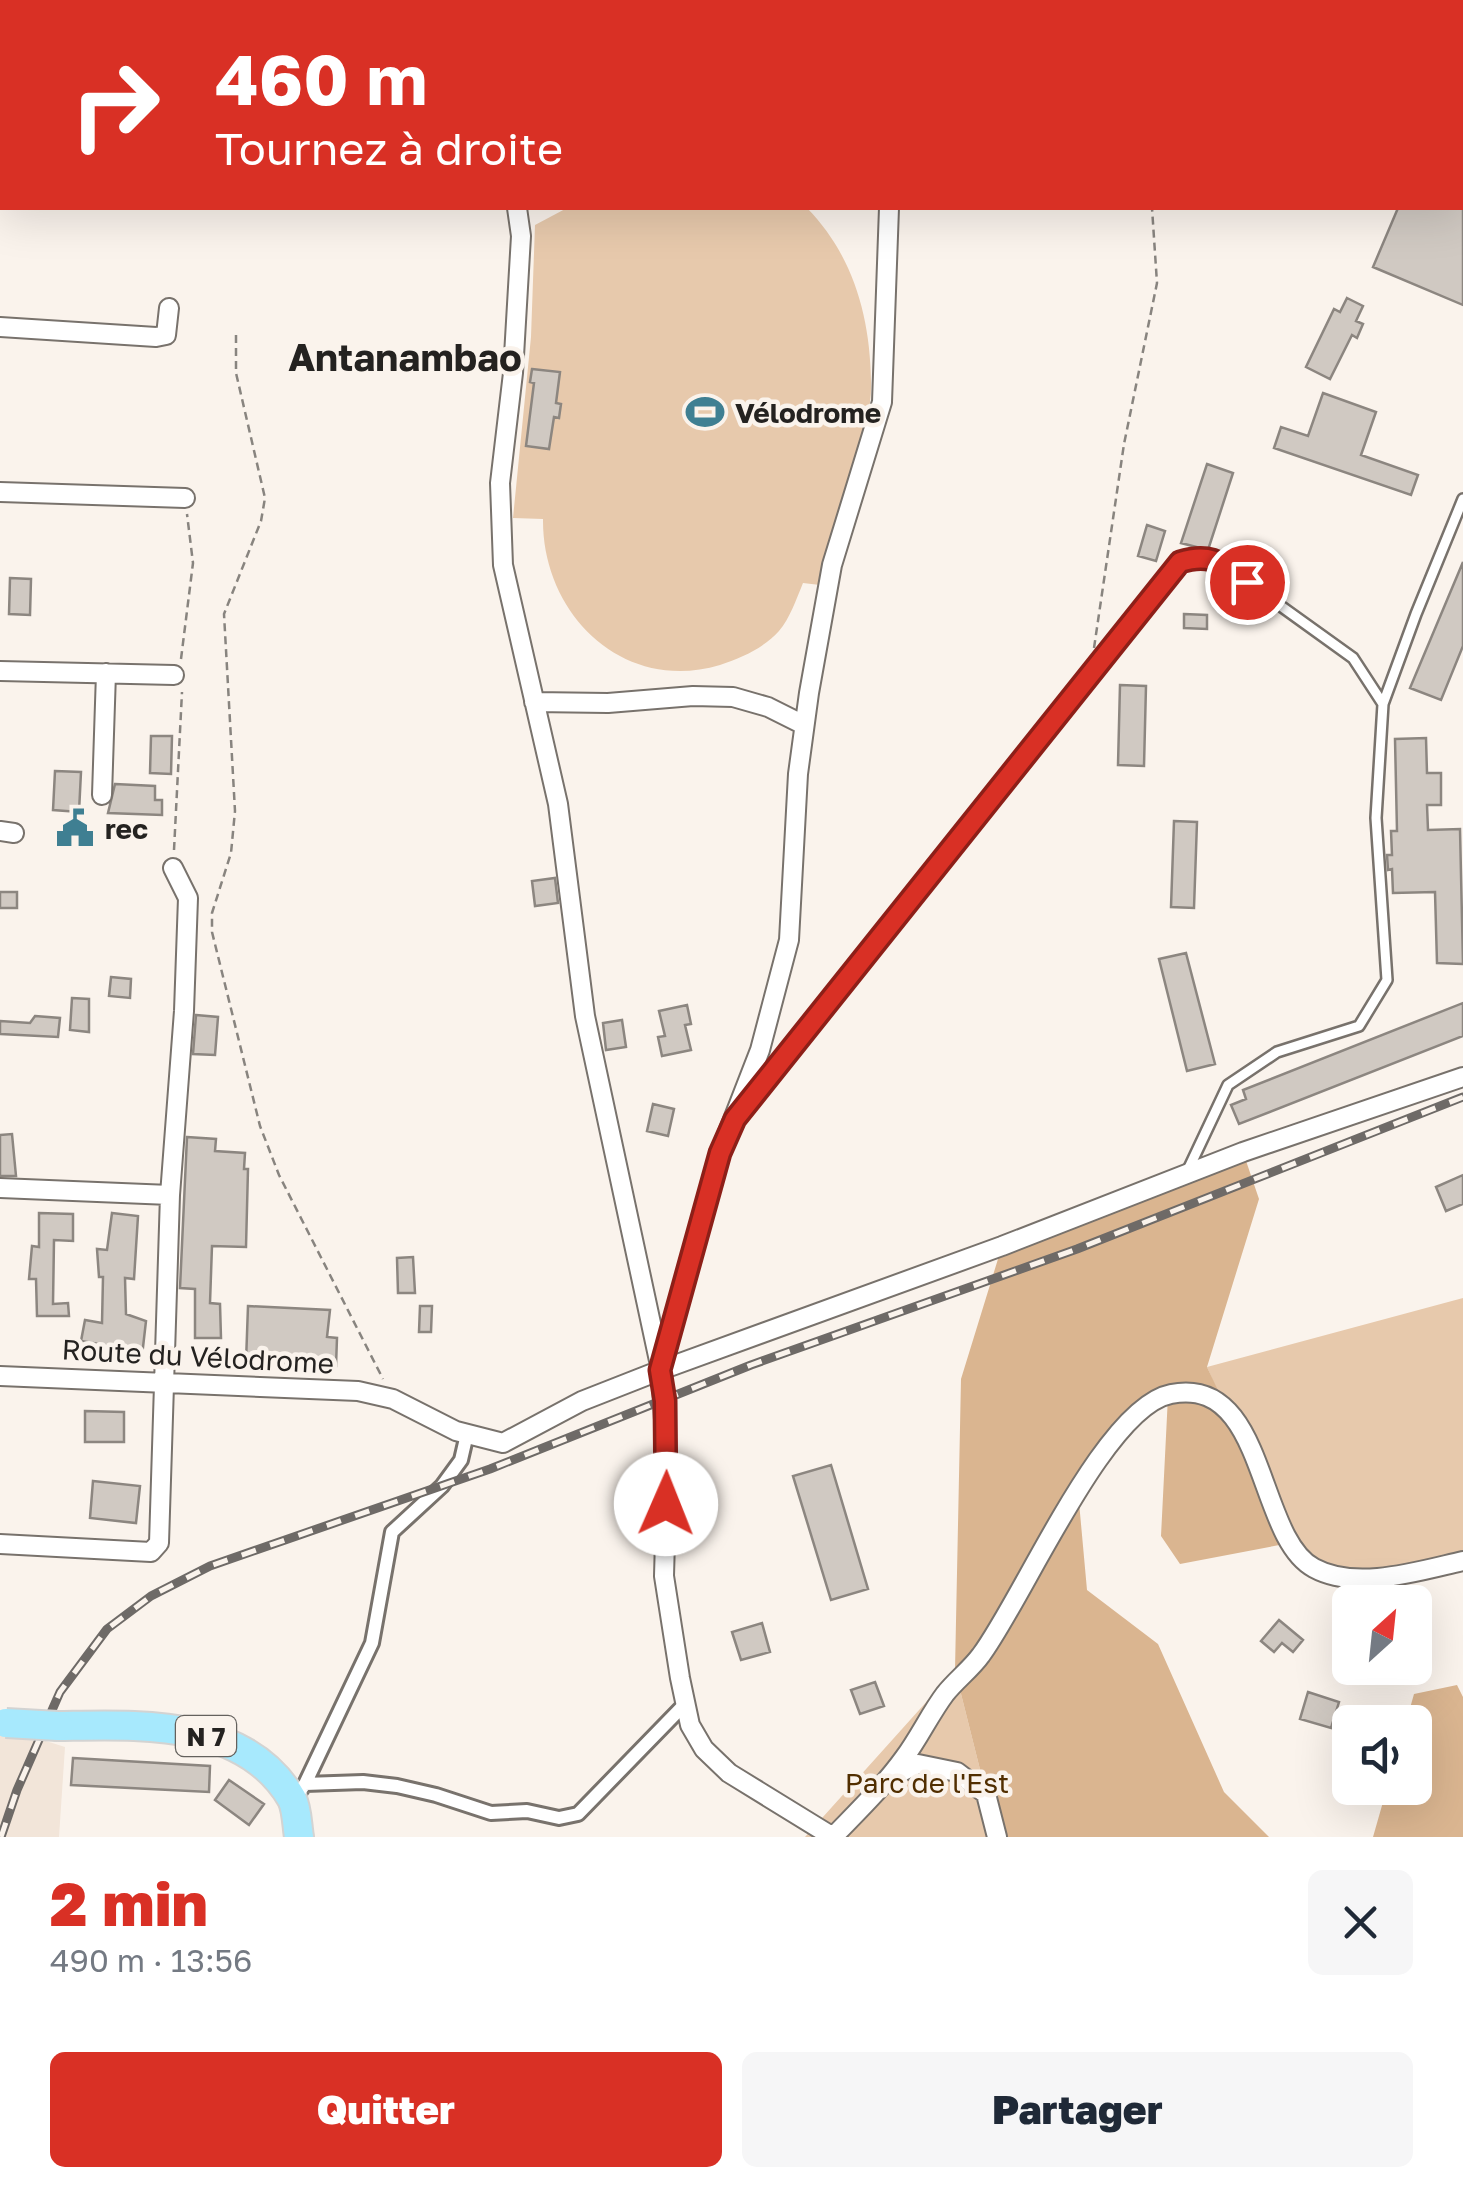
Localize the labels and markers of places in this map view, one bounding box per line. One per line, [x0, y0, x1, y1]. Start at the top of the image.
sports icon: Vélodrome [684, 391, 726, 433]
place label: Vélodrome [735, 396, 881, 429]
pin [1205, 540, 1290, 625]
public building icon: rec [54, 807, 96, 849]
place label: rec [105, 812, 148, 845]

